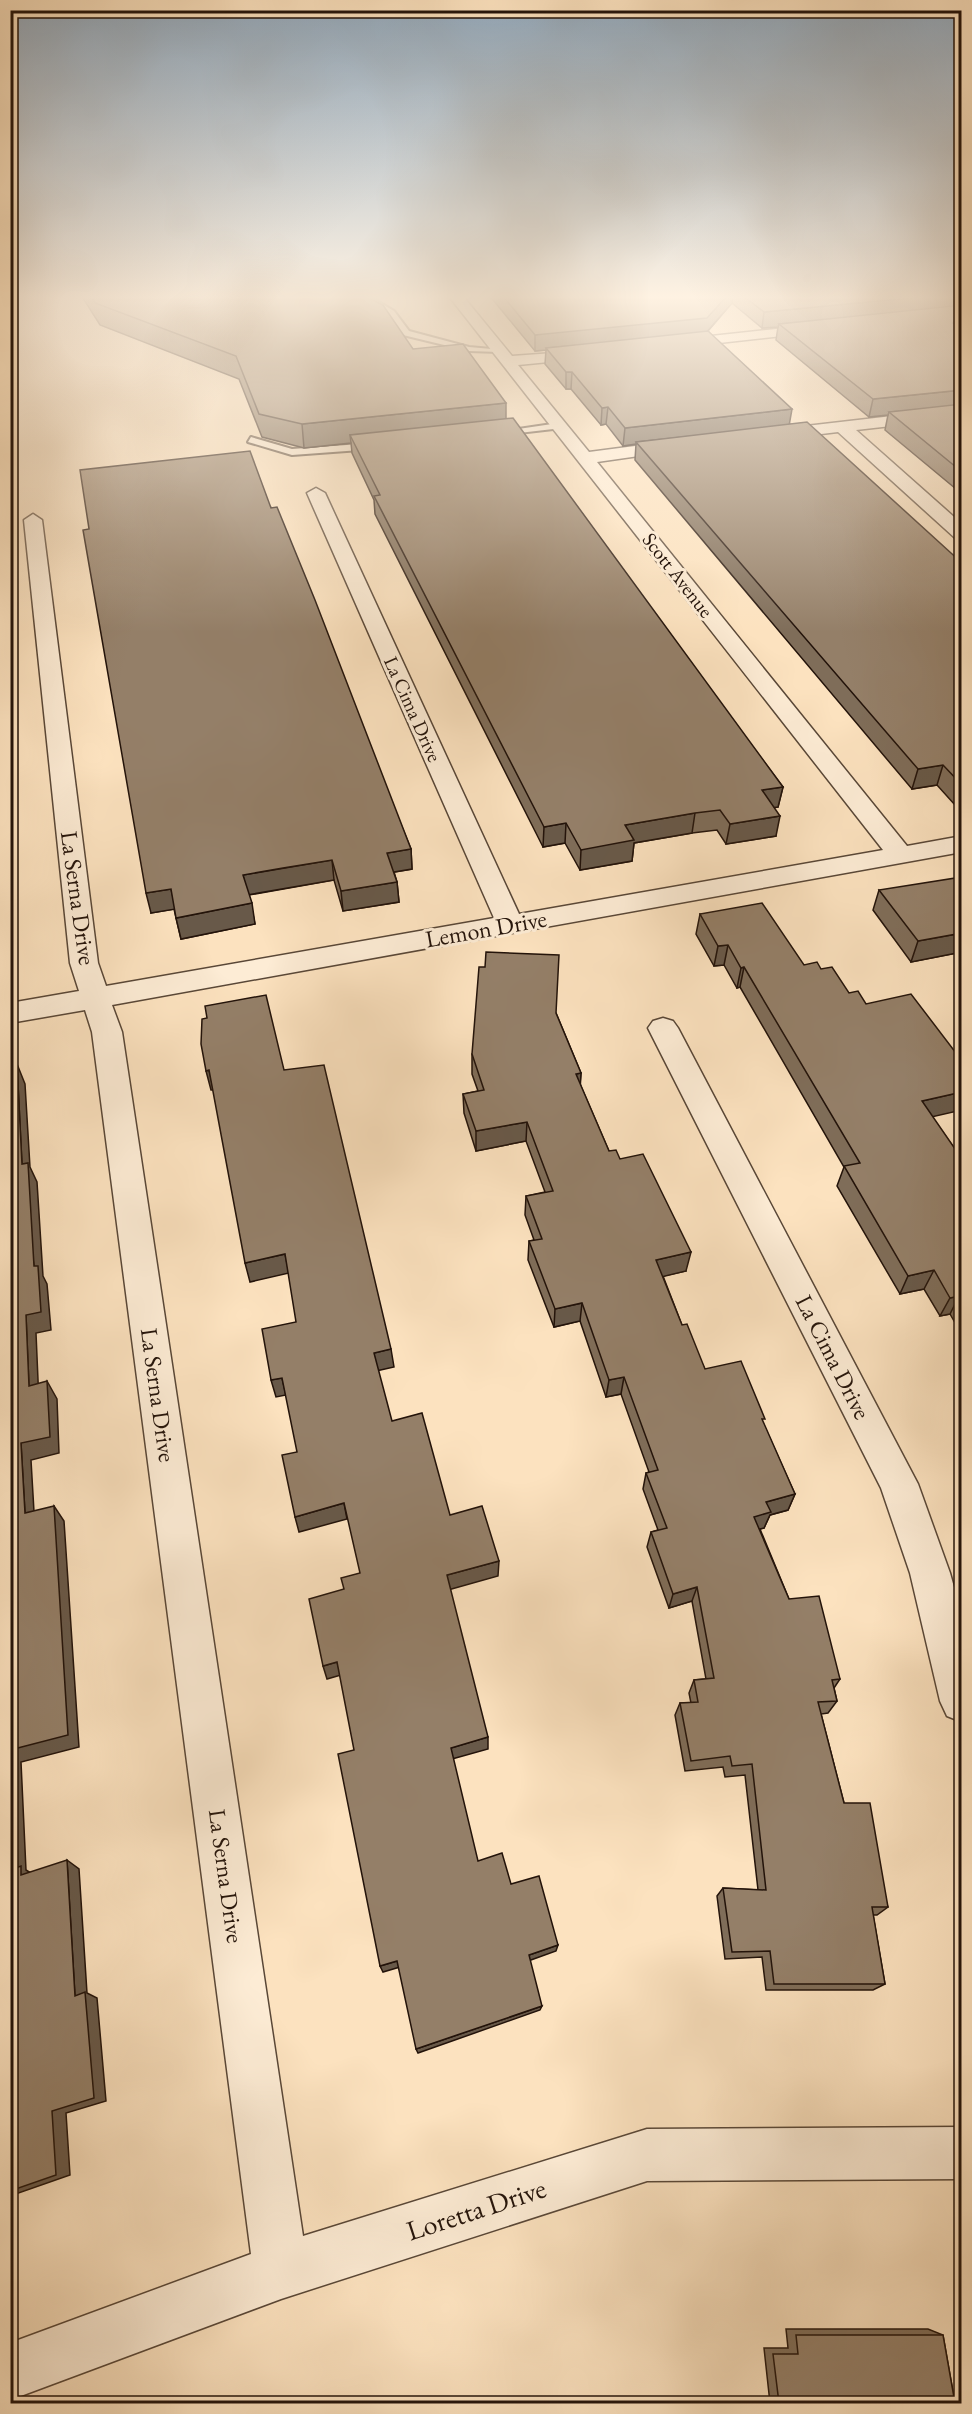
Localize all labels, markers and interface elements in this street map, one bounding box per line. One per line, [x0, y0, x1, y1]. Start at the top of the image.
street label: Scott Avenue [637, 527, 719, 623]
street label: La Cima Drive [378, 652, 448, 766]
street label: La Serna Drive [54, 829, 103, 967]
street label: Lemon Drive [423, 903, 549, 954]
street label: La Cima Drive [789, 1289, 878, 1424]
street label: La Serna Drive [134, 1326, 183, 1464]
street label: La Serna Drive [202, 1807, 251, 1945]
street label: Loretta Drive [402, 2170, 550, 2248]

